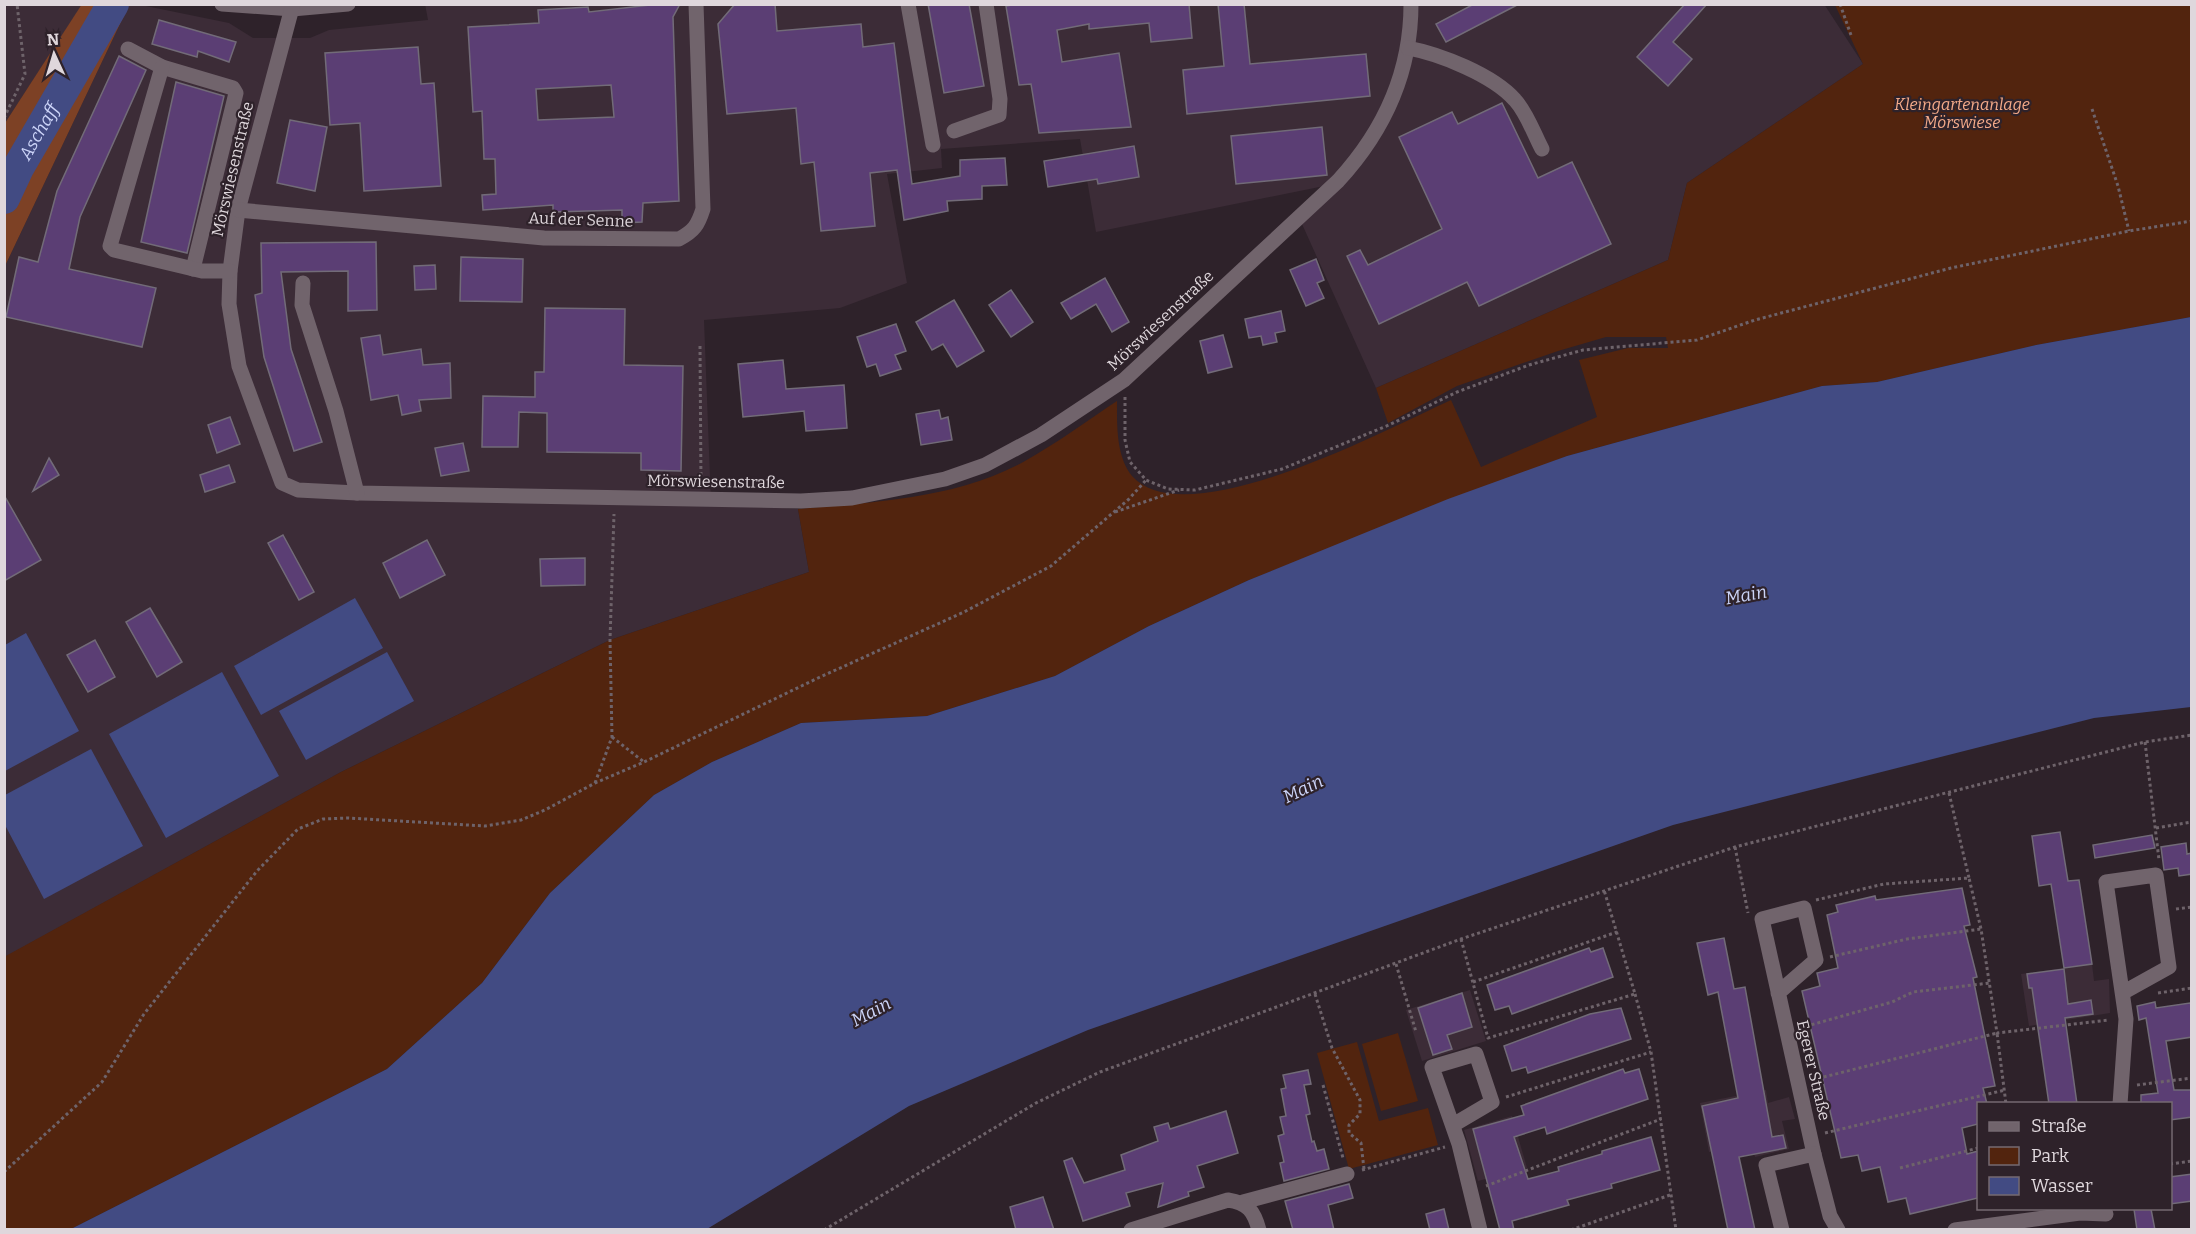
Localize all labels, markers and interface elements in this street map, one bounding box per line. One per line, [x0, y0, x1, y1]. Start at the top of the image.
north arrow [24, 24, 84, 84]
text: N [46, 30, 60, 49]
park label: Kleingartenanlage Mörswiese [1894, 95, 2030, 132]
water label: Aschaff [14, 97, 65, 165]
street label: Mörswiesenstraße [208, 100, 257, 238]
street label: Auf der Senne [528, 208, 634, 231]
street label: Mörswiesenstraße [1103, 266, 1217, 374]
street label: Mörswiesenstraße [647, 471, 785, 492]
water label: Main [1723, 581, 1769, 609]
water label: Main [1279, 770, 1327, 808]
water label: Main [847, 992, 895, 1032]
street label: Egerer Straße [1793, 1018, 1834, 1122]
legend [1977, 1102, 2172, 1210]
text: Straße [2031, 1115, 2087, 1137]
text: Park [2031, 1145, 2070, 1167]
text: Wasser [2031, 1175, 2093, 1197]

